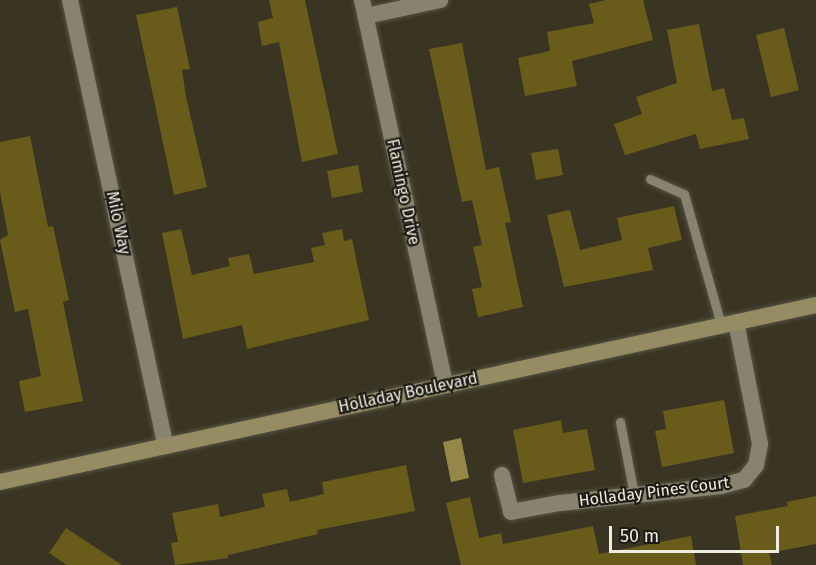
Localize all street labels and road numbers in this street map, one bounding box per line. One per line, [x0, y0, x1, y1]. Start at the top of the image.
street label: Flamingo Drive [382, 137, 424, 247]
street label: Milo Way [102, 190, 134, 256]
street label: Holladay Boulevard [337, 369, 479, 417]
street label: Holladay Pines Court [578, 473, 730, 511]

